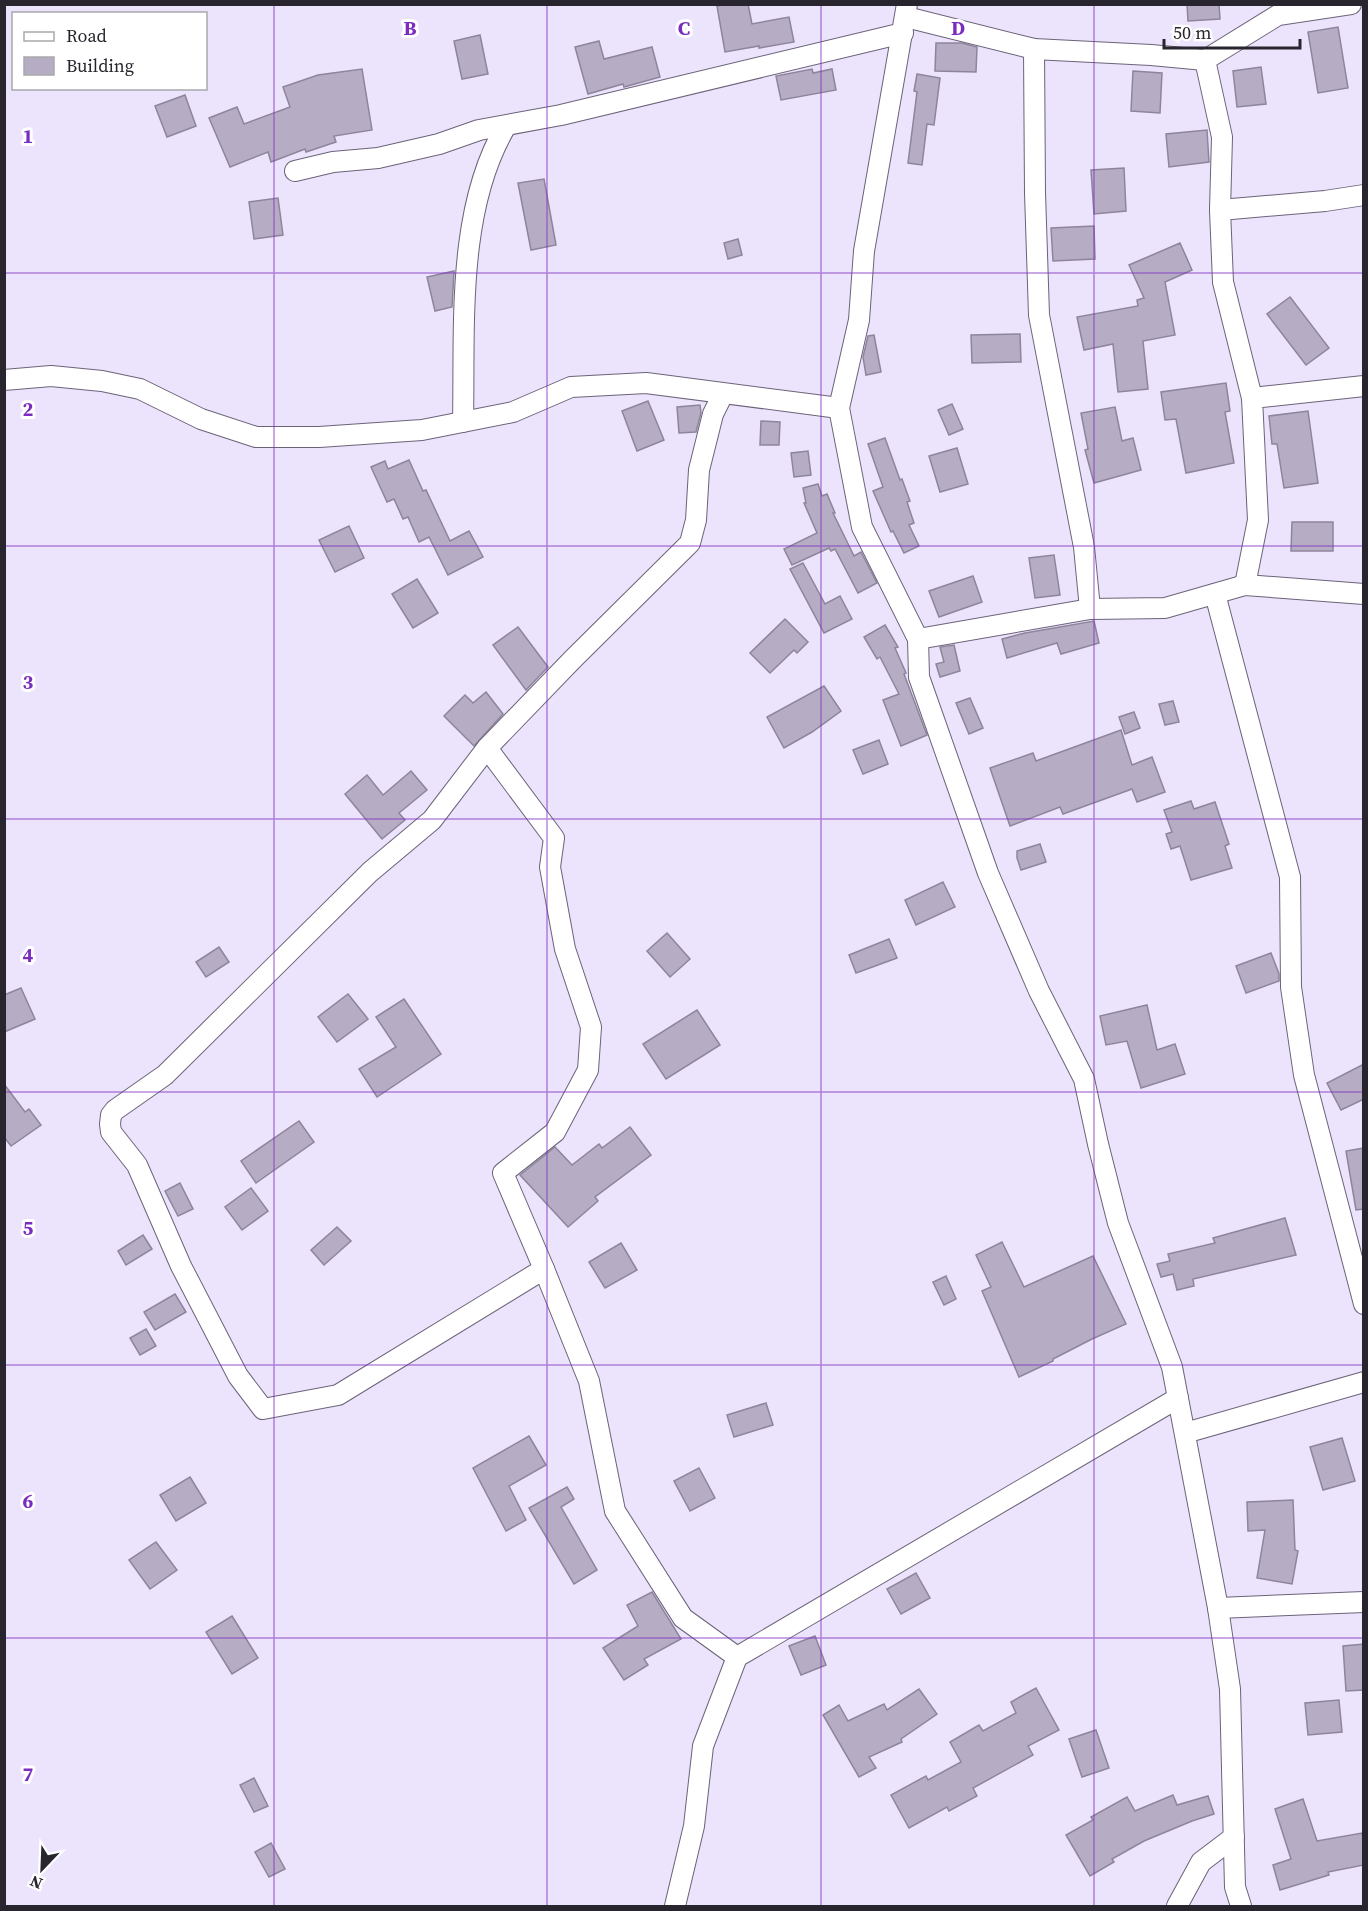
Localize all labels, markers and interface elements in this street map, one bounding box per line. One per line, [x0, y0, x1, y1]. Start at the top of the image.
legend [12, 12, 207, 90]
scale bar [1164, 12, 1300, 50]
text: B [403, 14, 417, 42]
text: C [678, 14, 690, 42]
text: D [951, 14, 965, 42]
text: 50 m [1173, 20, 1211, 45]
text: Road [66, 23, 107, 48]
text: Building [66, 53, 134, 78]
text: 1 [23, 122, 33, 150]
text: 2 [23, 395, 34, 423]
text: 3 [23, 668, 34, 696]
text: 4 [23, 941, 34, 969]
text: 5 [23, 1214, 34, 1242]
text: 6 [23, 1487, 34, 1515]
text: 7 [23, 1760, 34, 1788]
north arrow [12, 1839, 72, 1899]
text: N [26, 1870, 46, 1895]

